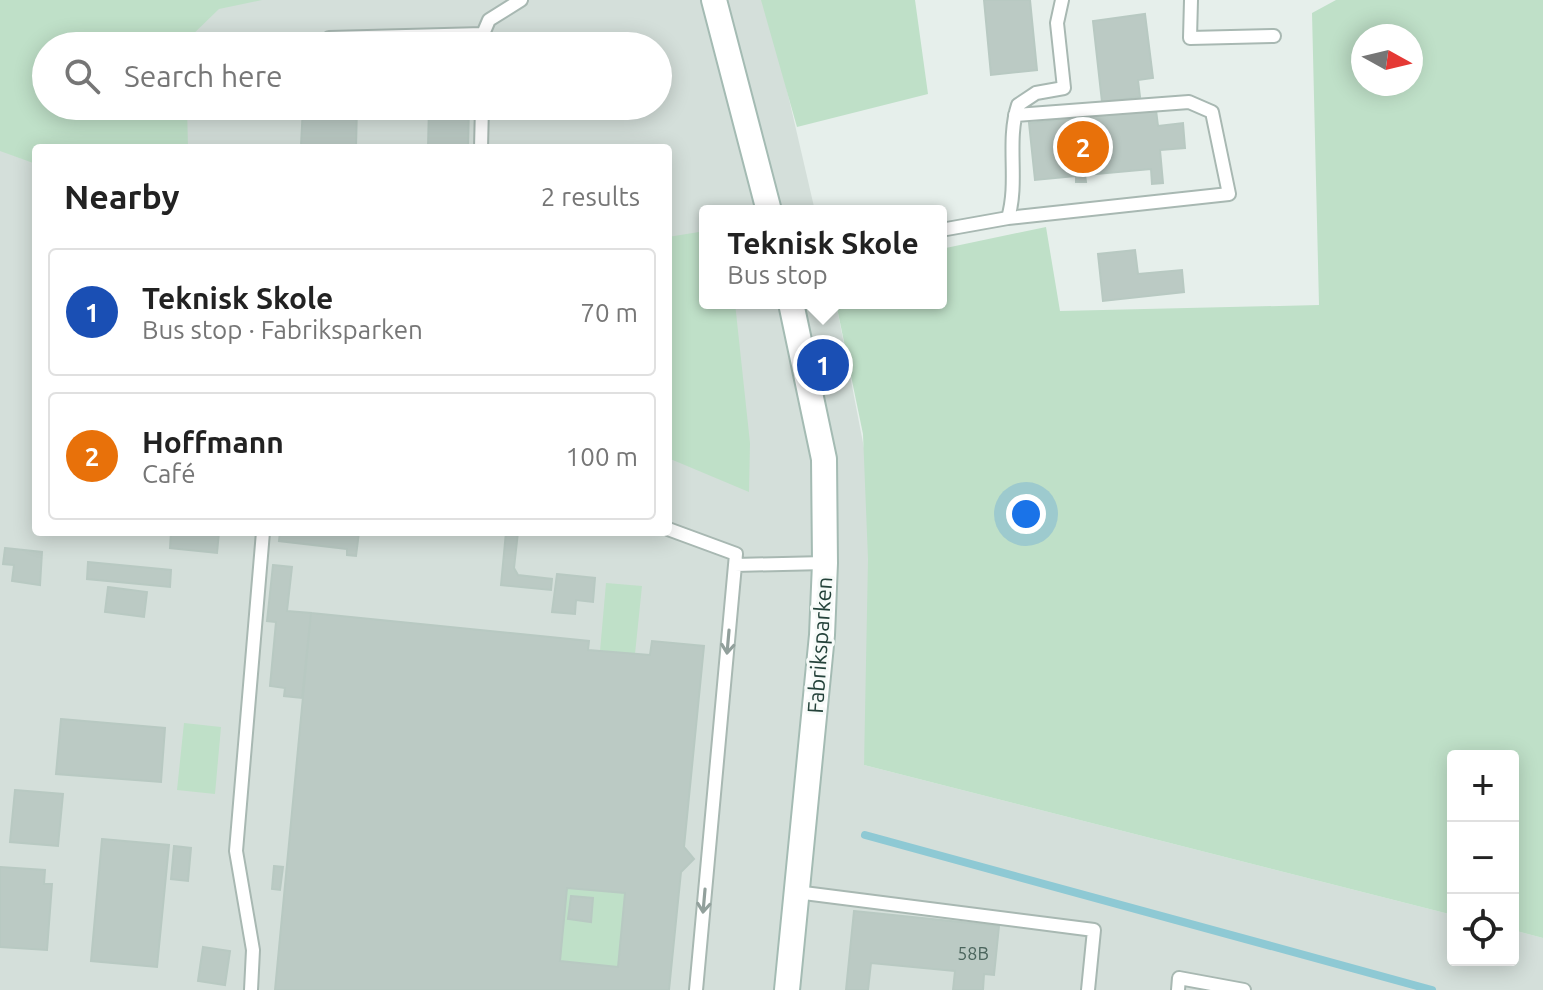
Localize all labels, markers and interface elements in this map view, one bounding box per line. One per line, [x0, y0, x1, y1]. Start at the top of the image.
north arrow [1351, 24, 1423, 96]
search box [32, 32, 672, 120]
icon: search [60, 54, 104, 98]
text: Search here [124, 59, 283, 93]
pin: 2 [1057, 117, 1109, 177]
text: Nearby [64, 177, 179, 215]
text: 2 results [541, 182, 640, 211]
popup [699, 205, 947, 309]
text: Teknisk Skole [727, 226, 919, 260]
text: Bus stop [727, 260, 828, 289]
text: Teknisk Skole [142, 281, 333, 315]
text: 1 [85, 298, 99, 327]
text: 70 m [580, 298, 638, 327]
text: Bus stop · Fabriksparken [142, 315, 423, 344]
pin: 1 [797, 335, 849, 395]
text: Hoffmann [142, 425, 284, 459]
text: 2 [85, 442, 99, 471]
text: 100 m [566, 442, 638, 471]
text: Café [142, 459, 196, 488]
your location [1006, 494, 1046, 534]
street label: Fabriksparken [802, 576, 836, 714]
one-way arrow [720, 628, 735, 655]
map controls [1447, 750, 1519, 966]
button: + [1447, 750, 1519, 822]
button: − [1447, 822, 1519, 894]
one-way arrow [696, 887, 711, 914]
button: locate [1447, 894, 1519, 966]
house number: 58B [957, 943, 989, 963]

